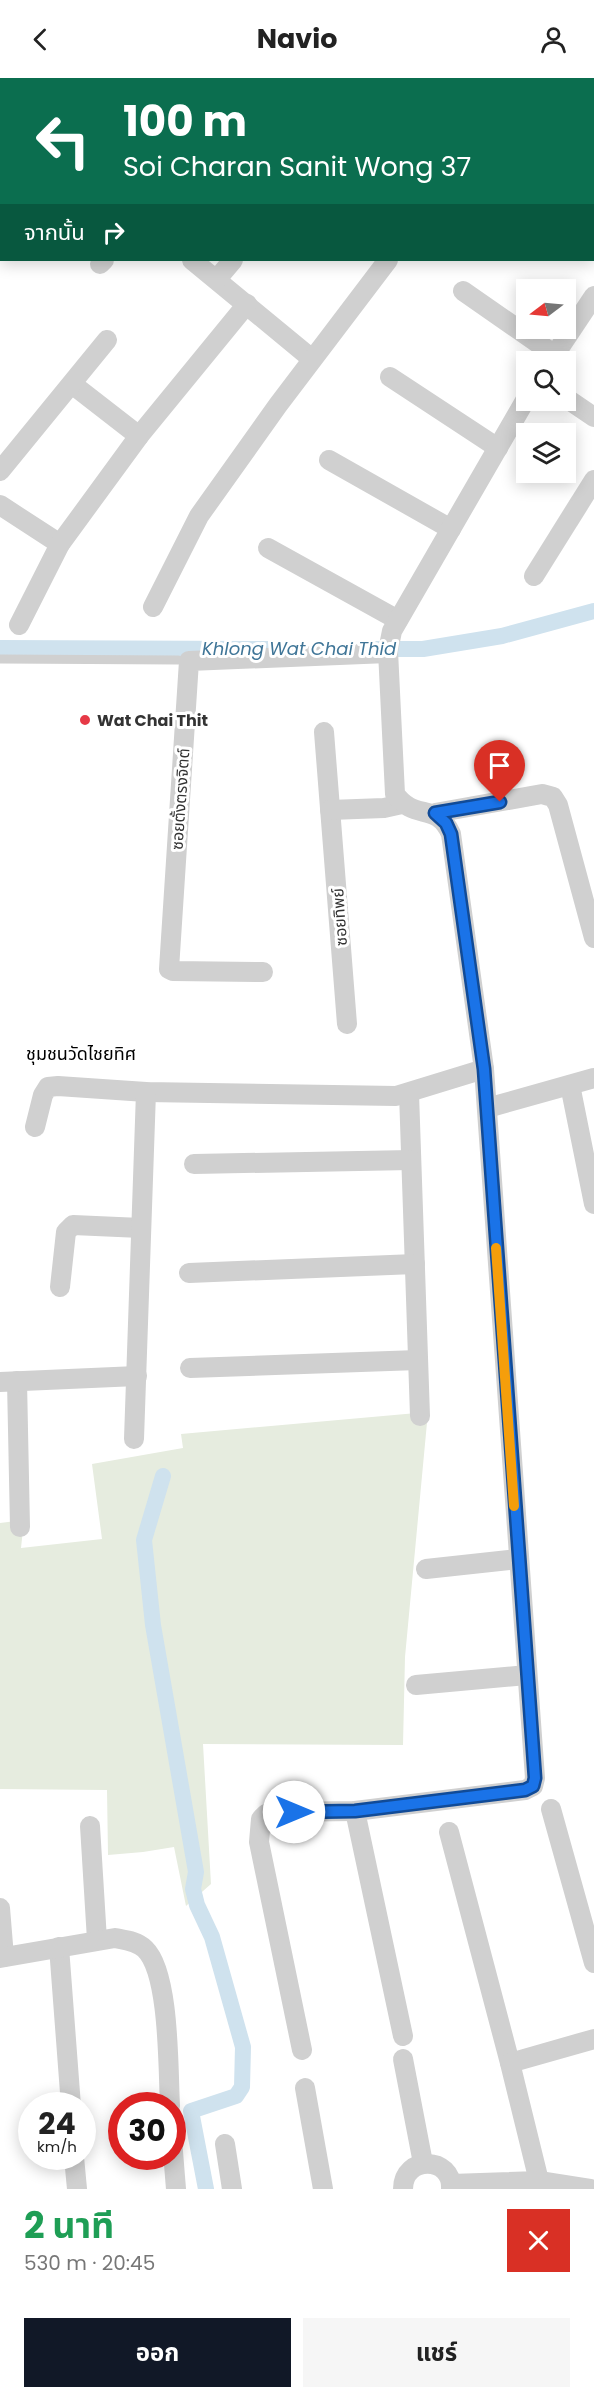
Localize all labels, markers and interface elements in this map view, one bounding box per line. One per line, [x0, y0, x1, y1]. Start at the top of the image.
text: Navio [257, 20, 337, 57]
icon: back [24, 23, 57, 56]
icon: person [537, 23, 570, 56]
text: 100 m [123, 92, 247, 151]
icon: left [24, 102, 102, 180]
text: Soi Charan Sanit Wong 37 [123, 148, 471, 185]
icon: right [97, 216, 130, 249]
text: จากนั้น [24, 217, 85, 248]
north arrow [516, 279, 576, 339]
map controls [516, 279, 576, 483]
button: search [516, 351, 576, 411]
button: layers [516, 423, 576, 483]
water label: Khlong Wat Chai Thid [202, 636, 397, 661]
place label: Wat Chai Thit [97, 709, 208, 732]
marker: Wat Chai Thit [78, 713, 92, 727]
pin [474, 740, 525, 802]
street label: ซอยตั้งตรงจิตต์ [165, 747, 196, 851]
icon: arrive [483, 749, 516, 782]
street label: ซอยทิพย์ [326, 887, 353, 947]
district label: ชุมชนวัดไชยทิศ [26, 1041, 136, 1066]
position arrow [262, 1780, 326, 1844]
speed limit sign: 30 [108, 2092, 186, 2170]
text: 24 [38, 2102, 76, 2145]
text: km/h [37, 2136, 77, 2157]
text: 2 นาที [24, 2200, 114, 2251]
button: close [507, 2209, 570, 2272]
text: 530 m · 20:45 [24, 2249, 155, 2277]
button: ออก [24, 2318, 291, 2387]
button: แชร์ [303, 2318, 570, 2387]

